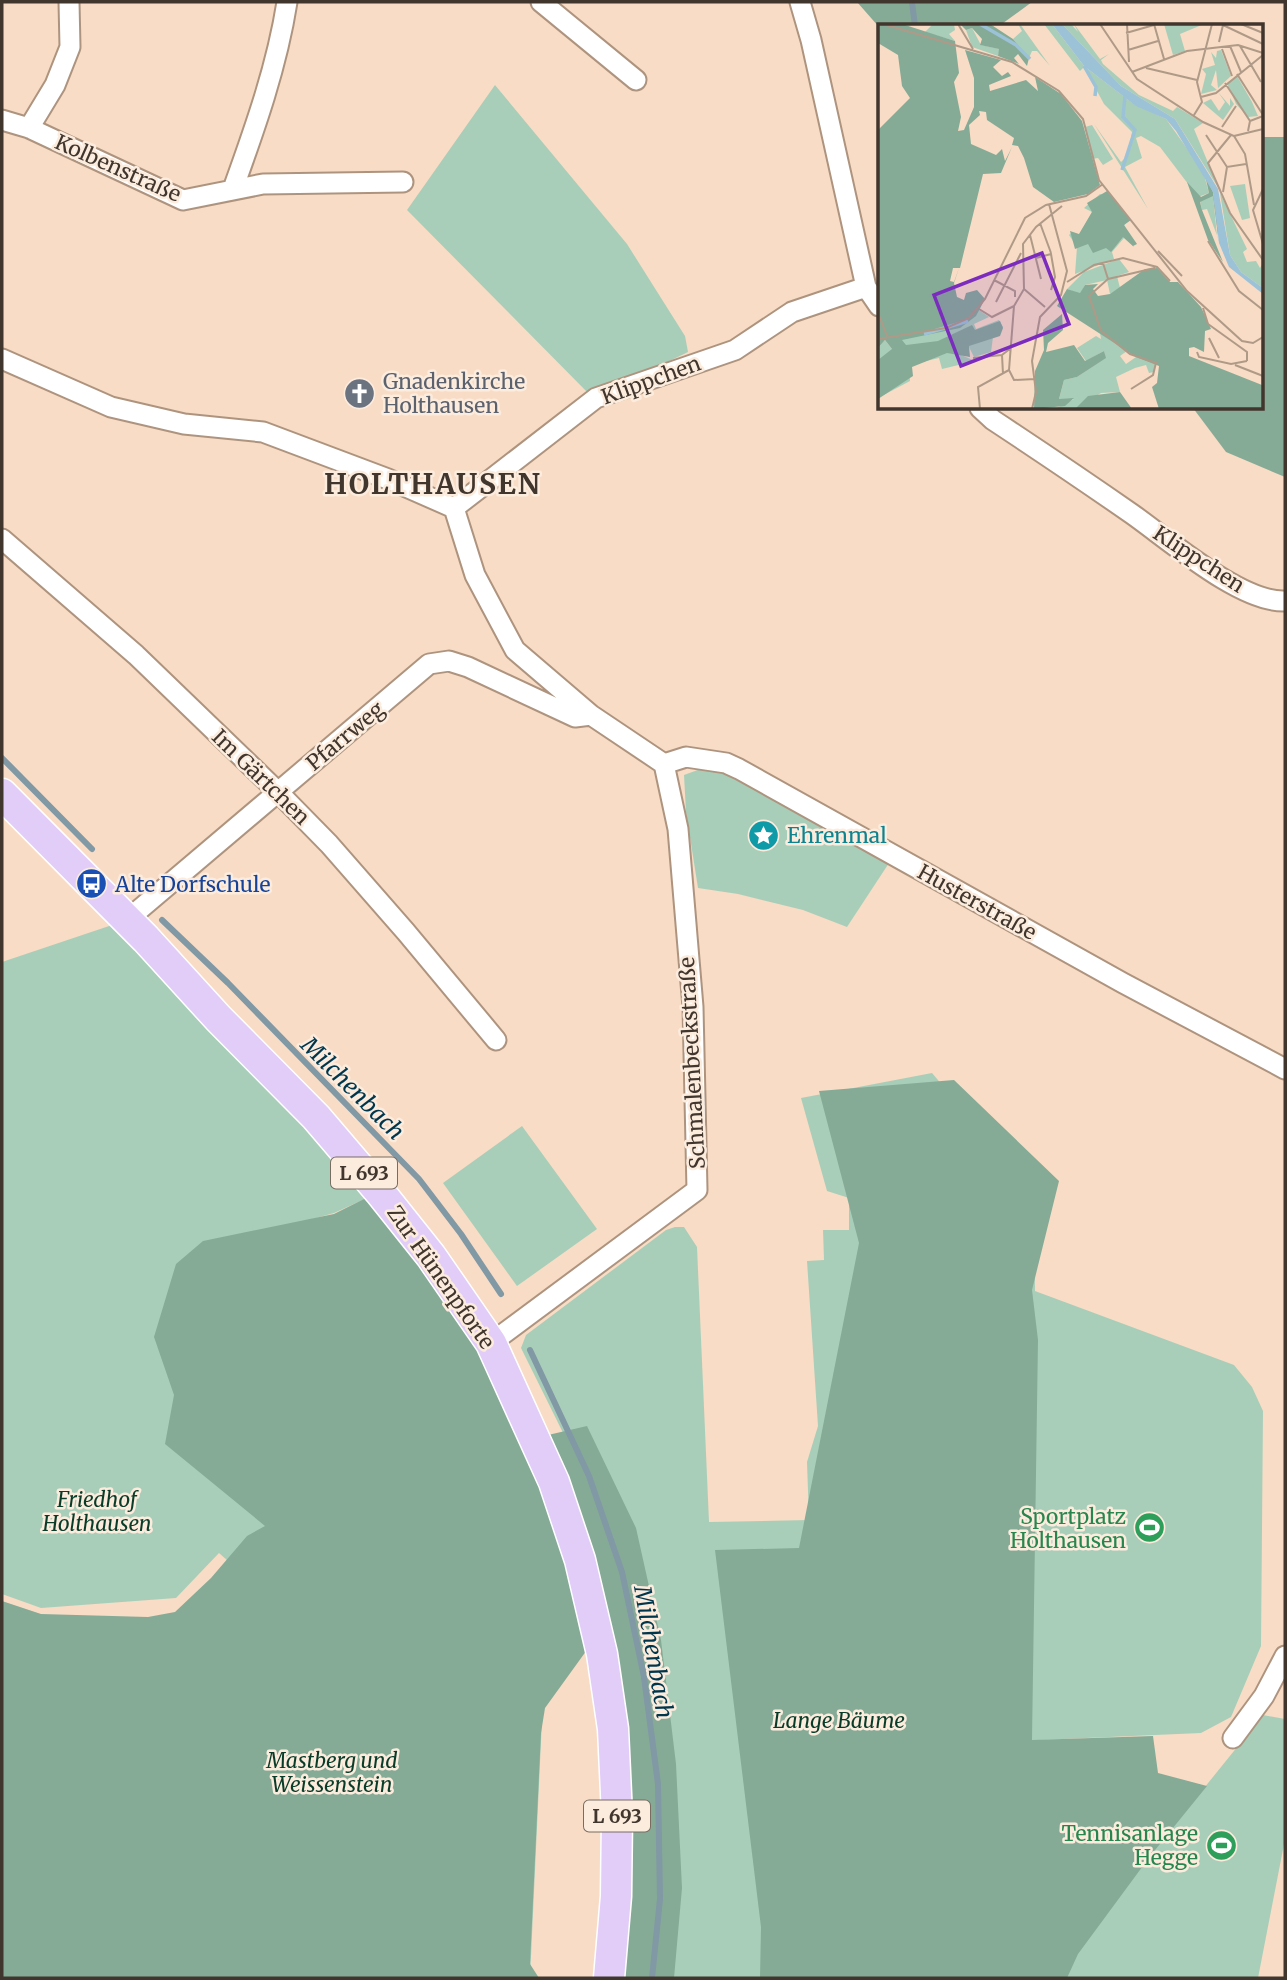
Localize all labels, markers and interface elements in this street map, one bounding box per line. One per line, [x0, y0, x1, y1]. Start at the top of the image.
inset map [878, 24, 1262, 410]
street label: Kolbenstraße [51, 128, 185, 208]
street label: Klippchen [598, 350, 704, 410]
place label: Gnadenkirche Holthausen [383, 368, 525, 419]
church icon: Gnadenkirche Holthausen [343, 376, 377, 410]
district label: HOLTHAUSEN [324, 466, 542, 502]
street label: Klippchen [1148, 519, 1250, 599]
street label: Pfarrweg [300, 695, 390, 776]
street label: Im Gärtchen [206, 724, 316, 831]
place icon: Ehrenmal [747, 818, 781, 852]
place label: Ehrenmal [787, 822, 887, 849]
street label: Husterstraße [913, 858, 1041, 946]
bus stop icon: Alte Dorfschule [75, 867, 109, 901]
place label: Alte Dorfschule [114, 871, 270, 898]
street label: Schmalenbeckstraße [673, 956, 711, 1170]
water label: Milchenbach [295, 1030, 411, 1146]
road number: L 693 [331, 1158, 397, 1189]
street label: Zur Hünenpforte [381, 1200, 501, 1354]
park label: Friedhof Holthausen [41, 1486, 152, 1537]
place label: Sportplatz Holthausen [1010, 1503, 1126, 1554]
sports icon: Sportplatz Holthausen [1132, 1511, 1166, 1545]
water label: Milchenbach [628, 1582, 680, 1721]
park label: Lange Bäume [773, 1707, 905, 1734]
park label: Mastberg und Weissenstein [265, 1747, 398, 1798]
road number: L 693 [584, 1800, 650, 1832]
place label: Tennisanlage Hegge [1061, 1820, 1198, 1871]
sports icon: Tennisanlage Hegge [1204, 1828, 1238, 1862]

